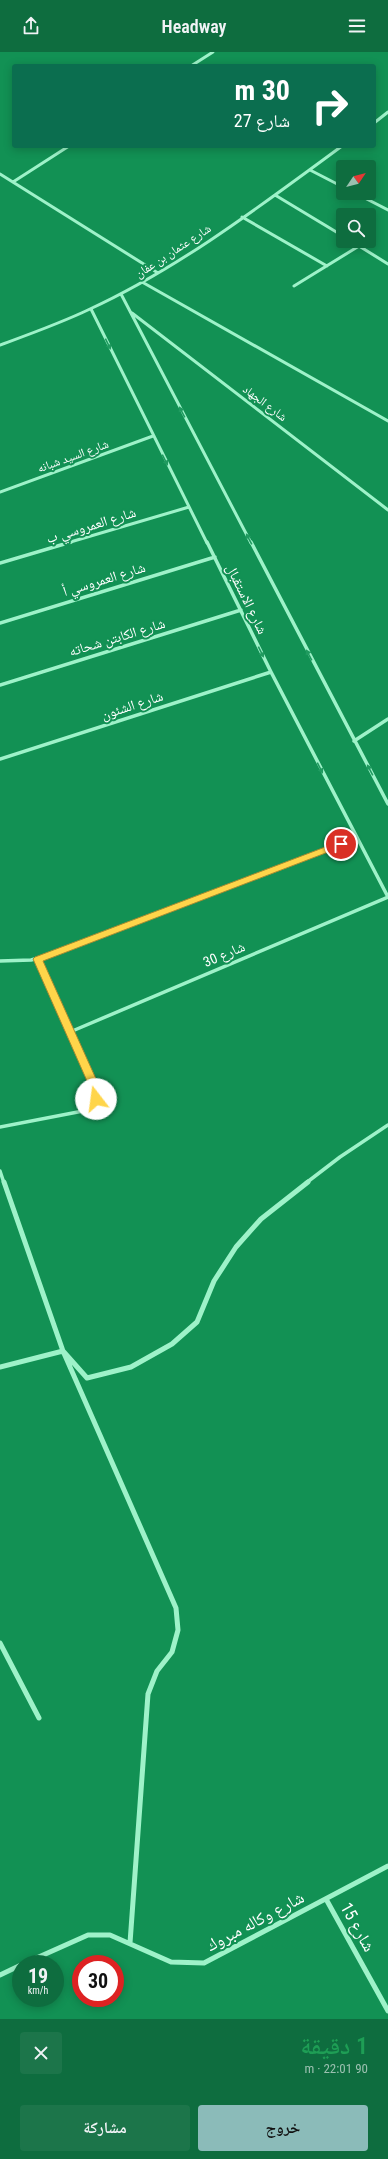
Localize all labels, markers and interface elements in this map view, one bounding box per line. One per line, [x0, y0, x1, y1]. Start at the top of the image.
icon: share [20, 15, 42, 37]
icon: menu [346, 15, 368, 37]
text: Headway [162, 16, 226, 37]
text: 30 m [234, 74, 290, 107]
icon: right [304, 80, 356, 132]
text: شارع 27 [234, 110, 290, 131]
north arrow [336, 160, 376, 200]
map controls [336, 160, 376, 248]
button: search [336, 208, 376, 248]
street label: شارع عثمان بن عفان [132, 221, 214, 282]
one-way arrow [105, 338, 111, 349]
street label: شارع الجهاد [240, 382, 290, 425]
one-way arrow [179, 406, 185, 418]
street label: شارع السيد شبانه [35, 437, 111, 476]
one-way arrow [162, 455, 168, 466]
street label: شارع العمروسي ب [44, 504, 139, 550]
one-way arrow [246, 534, 252, 545]
street label: شارع العمروسي أ [61, 559, 148, 603]
street label: شارع الاستقبال [221, 561, 271, 638]
street label: شارع الكابتن شحاته [67, 615, 168, 661]
one-way arrow [258, 646, 264, 657]
one-way arrow [306, 649, 313, 660]
street label: شارع الشئون [99, 687, 166, 724]
one-way arrow [317, 762, 323, 773]
one-way arrow [366, 764, 373, 775]
pin [324, 827, 358, 861]
icon: arrive [330, 833, 352, 855]
street label: شارع 30 [201, 938, 248, 972]
position arrow [75, 1078, 117, 1120]
street label: شارع وكاله مبروك [203, 1887, 308, 1957]
street label: شارع 15 [335, 1899, 380, 1956]
speed limit sign: 30 [72, 1955, 124, 2007]
text: 19 [28, 1964, 48, 1988]
text: km/h [28, 1985, 48, 1996]
button: close [20, 2032, 62, 2074]
text: 1 دقيقة [301, 2032, 368, 2060]
text: 90 m · 22:01 [305, 2061, 368, 2076]
button: مشاركة [20, 2105, 190, 2151]
button: خروج [198, 2105, 368, 2151]

